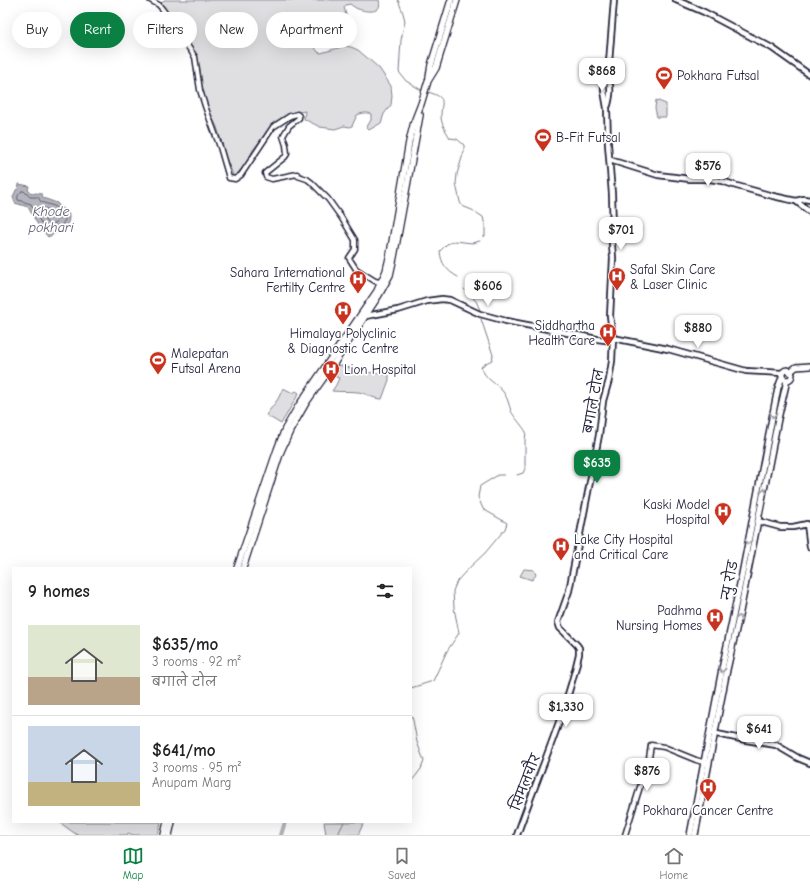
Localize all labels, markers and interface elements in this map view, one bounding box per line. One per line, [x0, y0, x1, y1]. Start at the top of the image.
chip: Buy [12, 12, 62, 48]
chip: Rent [70, 12, 125, 48]
chip: Filters [133, 12, 197, 48]
chip: New [205, 12, 258, 48]
chip: Apartment [266, 12, 357, 48]
pin: $868 [578, 58, 626, 92]
text: $868 [588, 63, 616, 78]
sports icon: Pokhara Futsal [654, 65, 674, 90]
place label: Pokhara Futsal [677, 68, 759, 83]
sports icon: B-Fit Futsal [533, 127, 553, 152]
place label: B-Fit Futsal [556, 130, 621, 145]
pin: $576 [684, 153, 732, 187]
text: $576 [695, 158, 721, 173]
water label: Khode pokhari [27, 203, 74, 236]
pin: $701 [597, 217, 645, 251]
text: $701 [608, 222, 634, 237]
place label: Safal Skin Care & Laser Clinic [630, 262, 716, 292]
place label: Sahara International Fertilty Centre [230, 265, 345, 295]
hospital icon: Safal Skin Care & Laser Clinic [607, 266, 627, 291]
hospital icon: Sahara International Fertilty Centre [348, 269, 368, 294]
pin: $606 [464, 273, 512, 307]
text: $606 [474, 278, 502, 293]
hospital icon: Himalaya Polyclinic & Diagnostic Centre [333, 300, 353, 325]
pin: $880 [674, 315, 722, 349]
place label: Siddhartha Health Care [528, 318, 595, 348]
text: $880 [684, 320, 712, 335]
hospital icon: Siddhartha Health Care [598, 322, 618, 347]
place label: Himalaya Polyclinic & Diagnostic Centre [288, 326, 399, 356]
place label: Malepatan Futsal Arena [171, 346, 241, 376]
sports icon: Malepatan Futsal Arena [148, 350, 168, 375]
hospital icon: Lion Hospital [321, 359, 341, 384]
place label: Lion Hospital [344, 362, 416, 377]
street label: बगाले टोल [577, 367, 607, 435]
one-way arrow [769, 412, 777, 418]
pin: $635 [573, 450, 621, 484]
text: $635 [583, 455, 611, 470]
one-way arrow [759, 488, 767, 494]
place label: Kaski Model Hospital [643, 497, 710, 527]
hospital icon: Kaski Model Hospital [713, 501, 733, 526]
place label: Lake City Hospital and Critical Care [574, 532, 673, 562]
hospital icon: Lake City Hospital and Critical Care [551, 536, 571, 561]
one-way arrow [744, 539, 752, 546]
street label: न्यु रोड [715, 557, 745, 603]
icon: filters [374, 580, 396, 602]
text: 9 homes [28, 582, 90, 601]
place label: Padhma Nursing Homes [616, 603, 702, 633]
hospital icon: Padhma Nursing Homes [705, 607, 725, 632]
one-way arrow [734, 615, 742, 622]
text: $635/mo [152, 635, 218, 654]
icon: home [60, 641, 108, 689]
text: 3 rooms · 92 m² [152, 654, 241, 669]
one-way arrow [718, 667, 726, 673]
text: बगाले टोल [152, 674, 217, 689]
pin: $1,330 [533, 694, 599, 728]
text: $1,330 [548, 699, 584, 714]
pin: $641 [735, 716, 783, 750]
text: $641 [746, 721, 772, 736]
text: $641/mo [152, 741, 216, 760]
icon: home [60, 742, 108, 790]
street label: सिमलचौर [504, 750, 543, 813]
pin: $876 [623, 758, 671, 792]
text: 3 rooms · 95 m² [152, 760, 241, 775]
text: $876 [634, 763, 660, 778]
text: Anupam Marg [152, 775, 231, 790]
hospital icon: Pokhara Cancer Centre [698, 777, 718, 802]
place label: Pokhara Cancer Centre [643, 803, 774, 818]
tab: Map [122, 845, 144, 882]
tab: Saved [388, 845, 416, 882]
tab: Home [660, 845, 688, 882]

